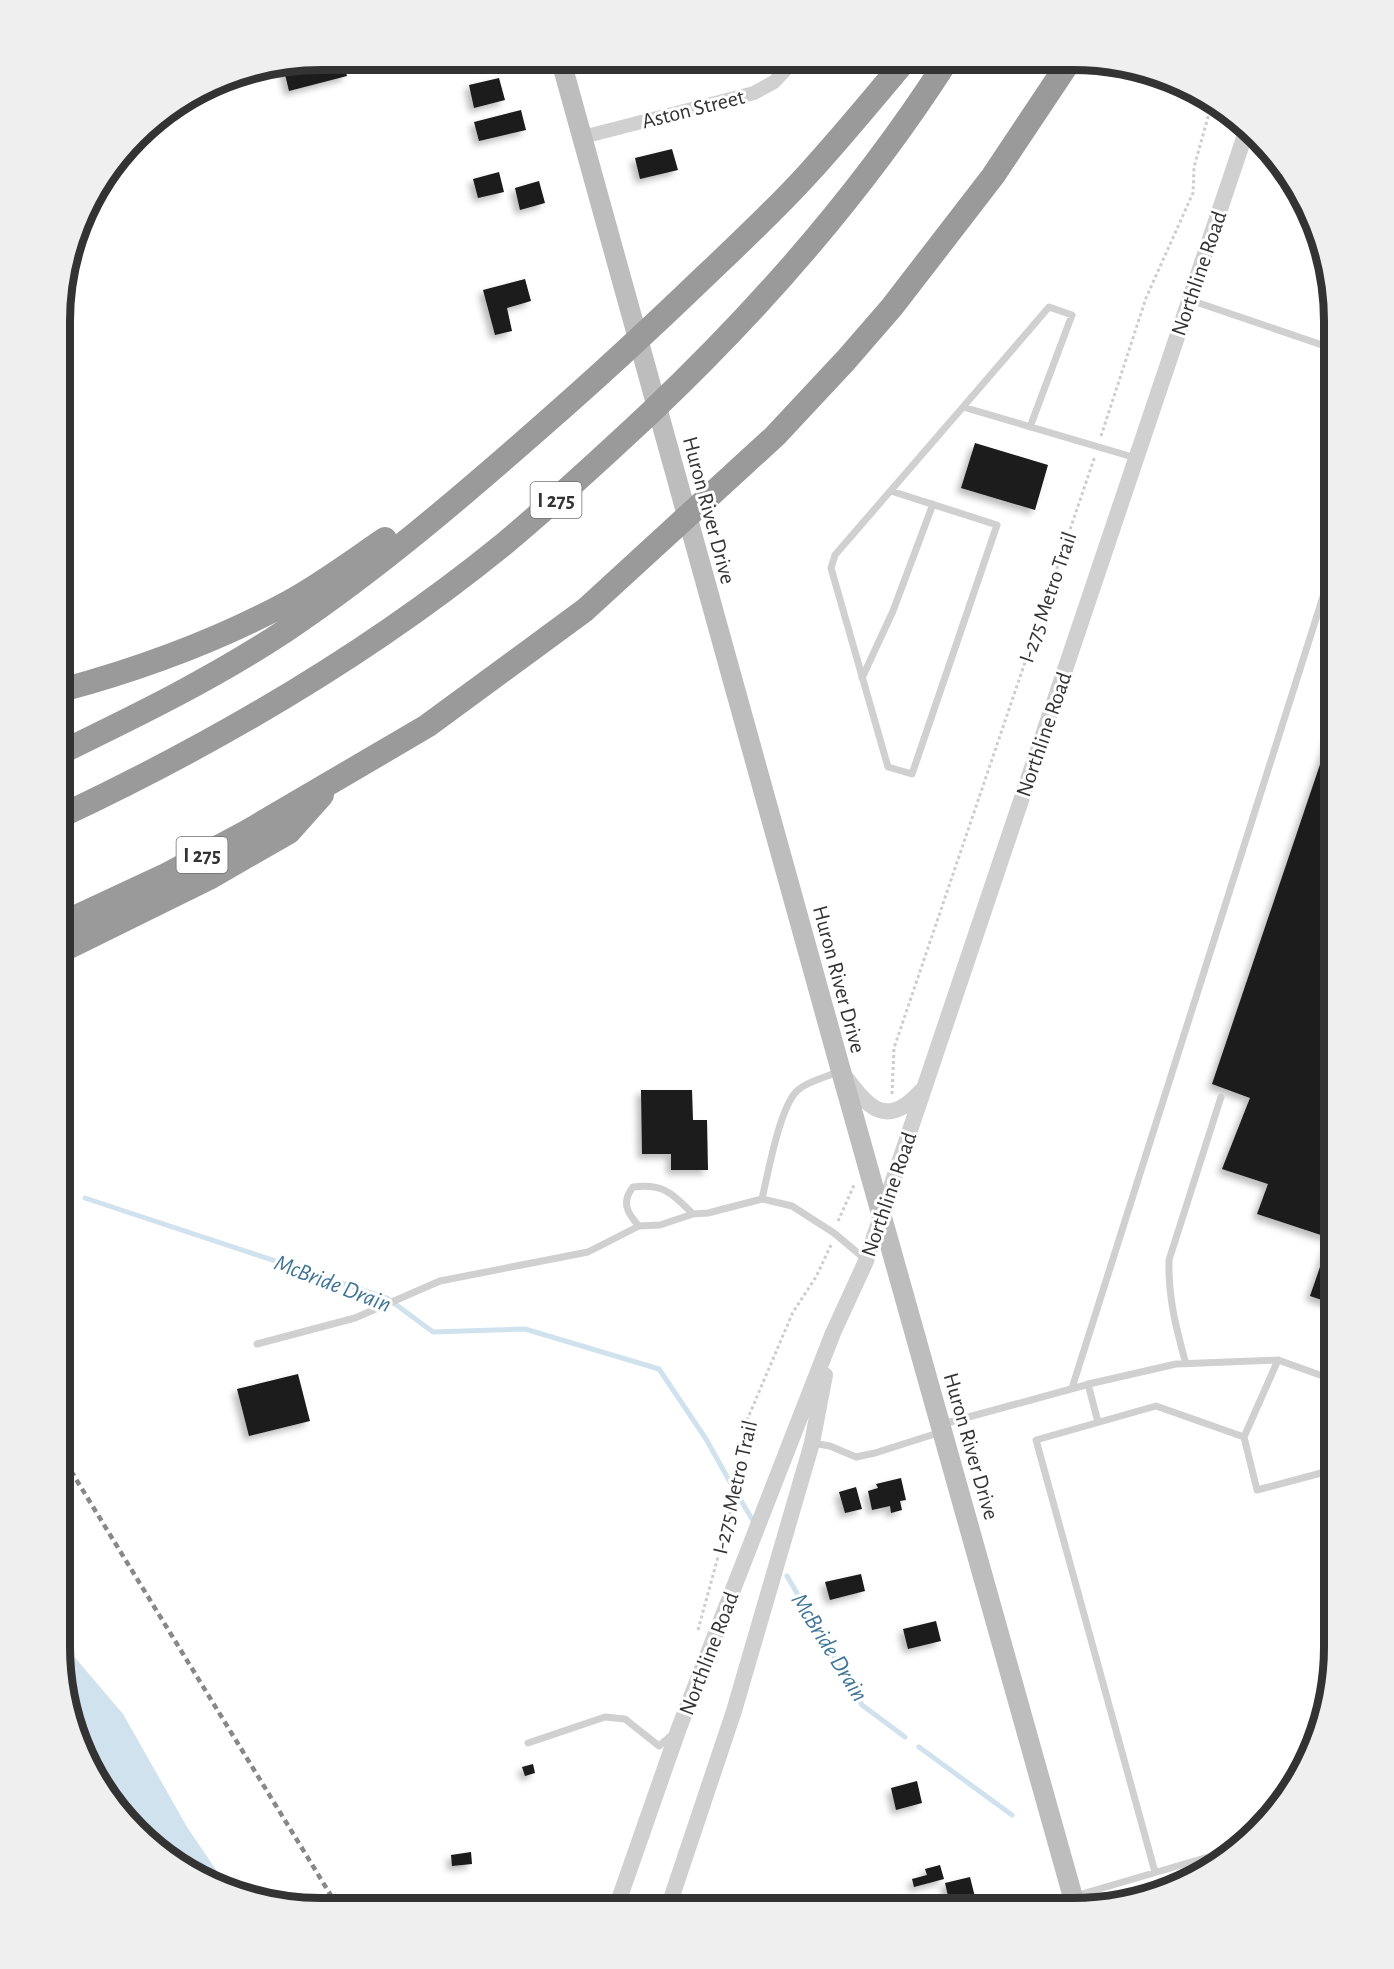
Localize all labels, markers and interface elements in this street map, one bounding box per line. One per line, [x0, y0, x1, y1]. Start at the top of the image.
street label: Aston Street [640, 86, 747, 132]
street label: Northline Road [1167, 208, 1231, 339]
street label: Huron River Drive [679, 434, 739, 586]
road number: I 275 [530, 482, 582, 518]
street label: I-275 Metro Trail [1015, 529, 1081, 666]
street label: Northline Road [1012, 669, 1076, 800]
road number: I 275 [176, 837, 228, 873]
street label: Huron River Drive [809, 903, 869, 1055]
street label: Northline Road [857, 1129, 921, 1260]
water label: McBride Drain [271, 1251, 394, 1317]
street label: Huron River Drive [940, 1370, 1003, 1522]
street label: I-275 Metro Trail [709, 1418, 761, 1556]
street label: Northline Road [675, 1589, 743, 1718]
water label: McBride Drain [786, 1589, 872, 1706]

